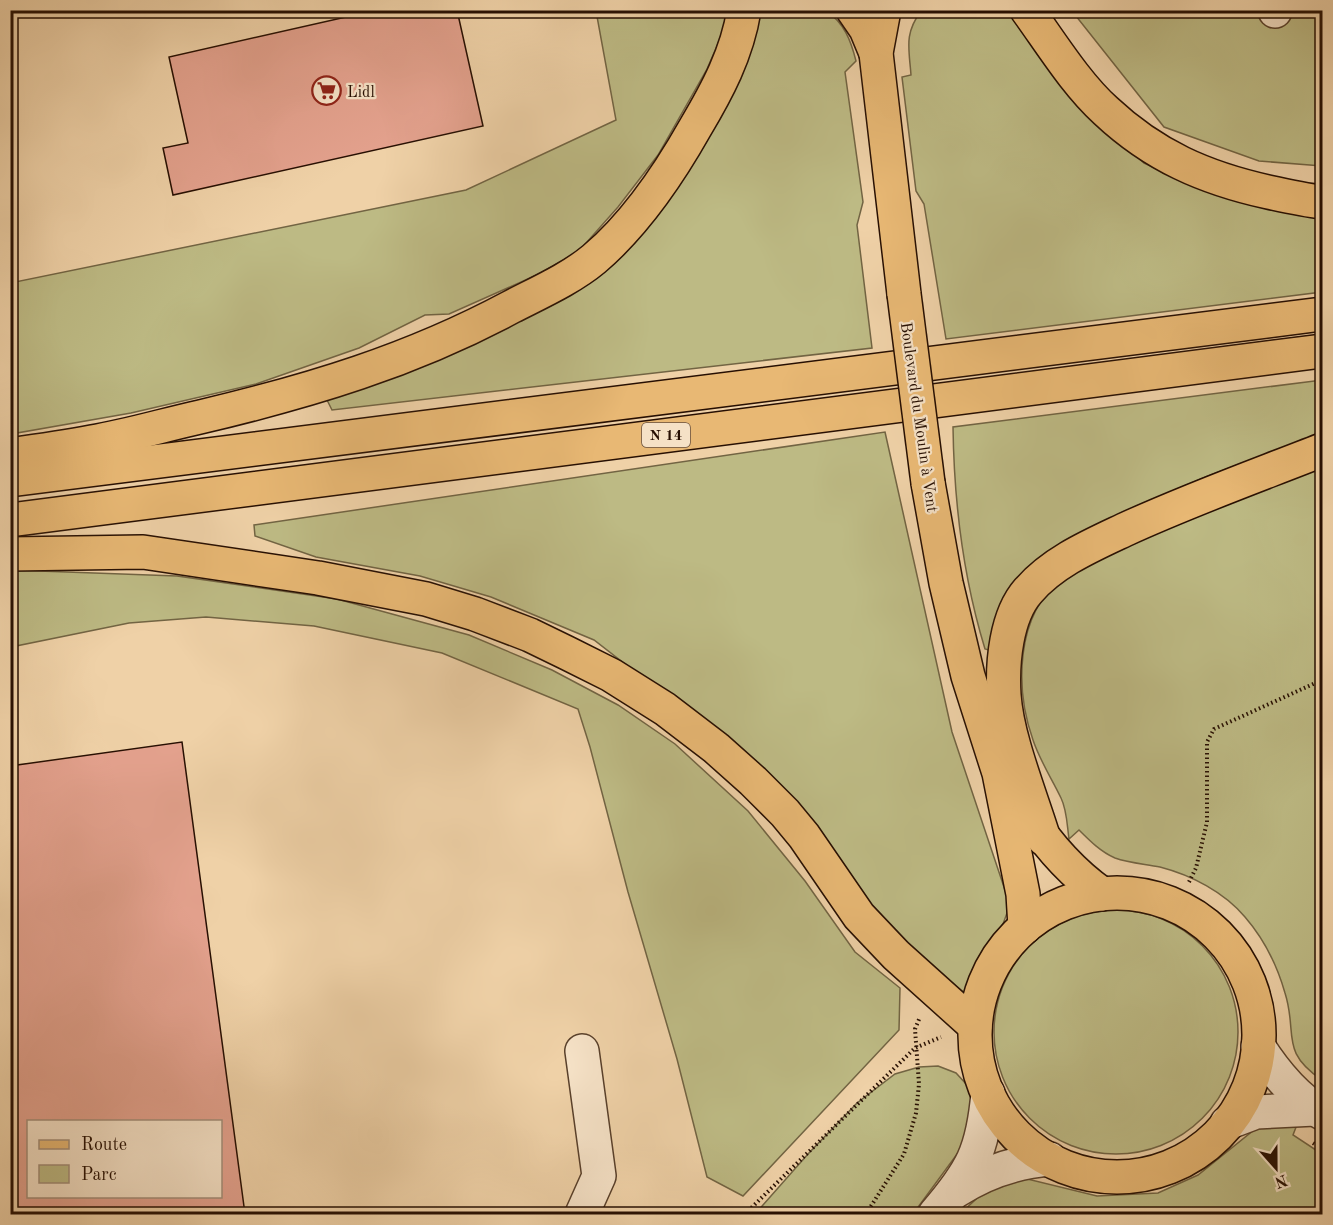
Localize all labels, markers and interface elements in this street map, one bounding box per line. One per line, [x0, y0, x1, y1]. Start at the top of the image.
supermarket icon: Lidl [310, 75, 342, 107]
place label: Lidl [347, 85, 375, 101]
street label: Boulevard du Moulin à Vent [897, 321, 939, 514]
road number: N 14 [642, 423, 690, 447]
legend [27, 1120, 222, 1198]
text: Route [81, 1136, 127, 1154]
north arrow [1246, 1138, 1306, 1198]
text: Parc [81, 1166, 117, 1184]
text: N [1271, 1170, 1289, 1190]

